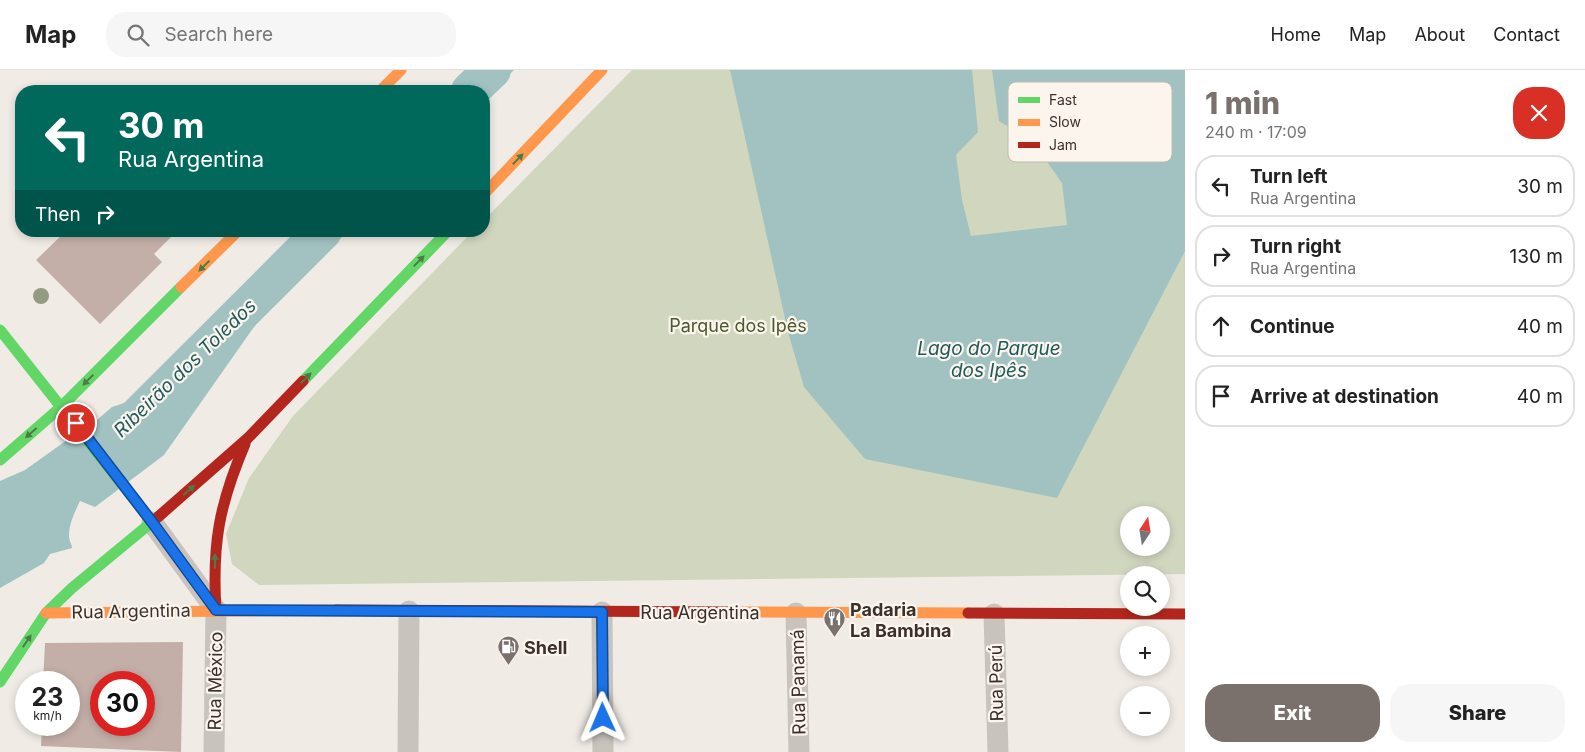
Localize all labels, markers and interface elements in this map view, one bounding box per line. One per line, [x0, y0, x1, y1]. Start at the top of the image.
search box [106, 12, 456, 57]
text: Map [25, 20, 76, 49]
icon: search [124, 21, 152, 49]
text: Search here [164, 23, 273, 46]
text: Home [1271, 24, 1321, 45]
text: Map [1349, 24, 1386, 45]
text: About [1414, 24, 1465, 45]
text: Contact [1493, 24, 1560, 45]
legend [1008, 82, 1172, 162]
text: 1 min [1205, 85, 1280, 121]
button: close [1513, 87, 1565, 139]
text: Fast [1049, 91, 1077, 108]
text: 30 m [118, 104, 204, 146]
icon: left [35, 105, 100, 170]
text: Slow [1049, 113, 1081, 130]
text: 240 m · 17:09 [1205, 122, 1307, 142]
text: Jam [1049, 136, 1077, 153]
text: Rua Argentina [118, 146, 264, 172]
one-way arrow [512, 153, 524, 165]
text: Turn left [1250, 165, 1328, 188]
icon: left [1207, 172, 1235, 200]
text: 30 m [1517, 175, 1563, 198]
text: Rua Argentina [1250, 188, 1356, 208]
icon: right [91, 200, 119, 228]
text: Then [35, 203, 81, 226]
text: Turn right [1250, 235, 1341, 258]
icon: right [1207, 242, 1235, 270]
text: 130 m [1510, 245, 1563, 268]
one-way arrow [413, 255, 425, 267]
text: Rua Argentina [1250, 258, 1356, 278]
one-way arrow [198, 259, 210, 271]
water label: Ribeirão dos Toledos [109, 294, 261, 442]
icon: ahead [1207, 312, 1235, 340]
park label: Parque dos Ipês [669, 315, 807, 336]
text: Continue [1250, 315, 1335, 338]
text: 40 m [1517, 315, 1563, 338]
water label: Lago do Parque dos Ipês [917, 337, 1061, 382]
one-way arrow [300, 372, 312, 384]
one-way arrow [82, 374, 94, 386]
icon: arrive [1207, 382, 1235, 410]
text: Arrive at destination [1250, 385, 1439, 408]
text: 40 m [1517, 385, 1563, 408]
pin [55, 402, 97, 444]
icon: arrive [62, 409, 90, 437]
one-way arrow [25, 427, 37, 439]
one-way arrow [183, 485, 195, 496]
north arrow [1120, 506, 1170, 556]
map controls [1120, 506, 1170, 736]
one-way arrow [211, 553, 219, 569]
button: search [1120, 566, 1170, 616]
street label: Rua Argentina [71, 599, 191, 623]
place label: Padaria La Bambina [850, 599, 952, 641]
street label: Rua Argentina [640, 602, 760, 623]
restaurant icon: Padaria La Bambina [822, 607, 846, 638]
button: + [1120, 626, 1170, 676]
street label: Rua Panamá [787, 629, 809, 735]
street label: Rua México [204, 631, 226, 731]
one-way arrow [22, 635, 32, 648]
fuel station icon: Shell [496, 635, 520, 666]
place label: Shell [524, 637, 567, 658]
street label: Rua Perú [985, 644, 1007, 722]
speed limit sign: 30 [90, 671, 155, 736]
text: 23 [32, 682, 63, 712]
button: Exit [1205, 684, 1380, 742]
button: Share [1390, 684, 1565, 742]
button: − [1120, 686, 1170, 736]
position arrow [576, 691, 628, 743]
text: km/h [33, 708, 62, 723]

